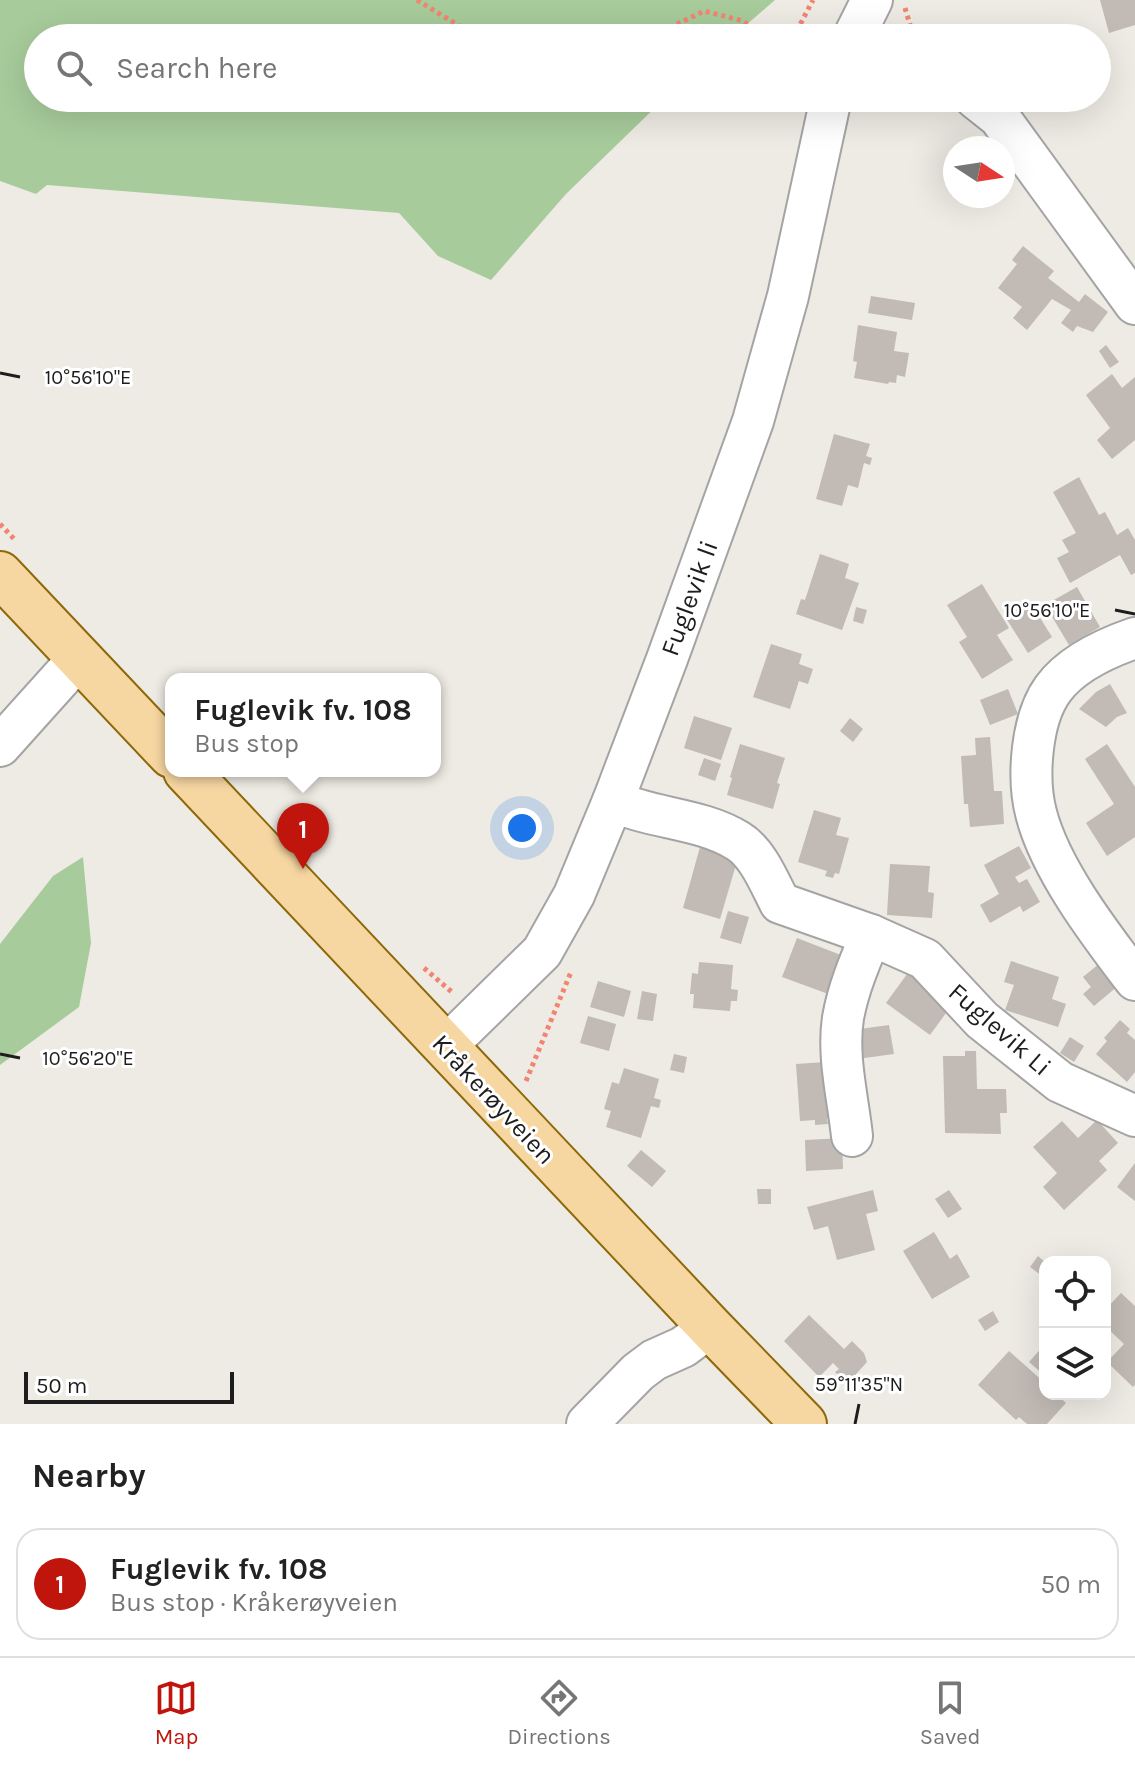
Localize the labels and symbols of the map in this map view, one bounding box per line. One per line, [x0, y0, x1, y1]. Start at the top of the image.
north arrow [943, 136, 1015, 208]
text: 10°56'10"E [45, 366, 131, 389]
street label: Fuglevik li [654, 536, 725, 660]
text: 10°56'10"E [1004, 599, 1090, 622]
pin: 1 [277, 803, 329, 869]
your location [502, 808, 542, 848]
street label: Fuglevik Li [942, 976, 1057, 1082]
street label: Kråkerøyveien [426, 1028, 562, 1171]
text: 10°56'20"E [42, 1047, 134, 1070]
scale bar [24, 1368, 234, 1404]
text: 59°11'35"N [815, 1373, 903, 1396]

